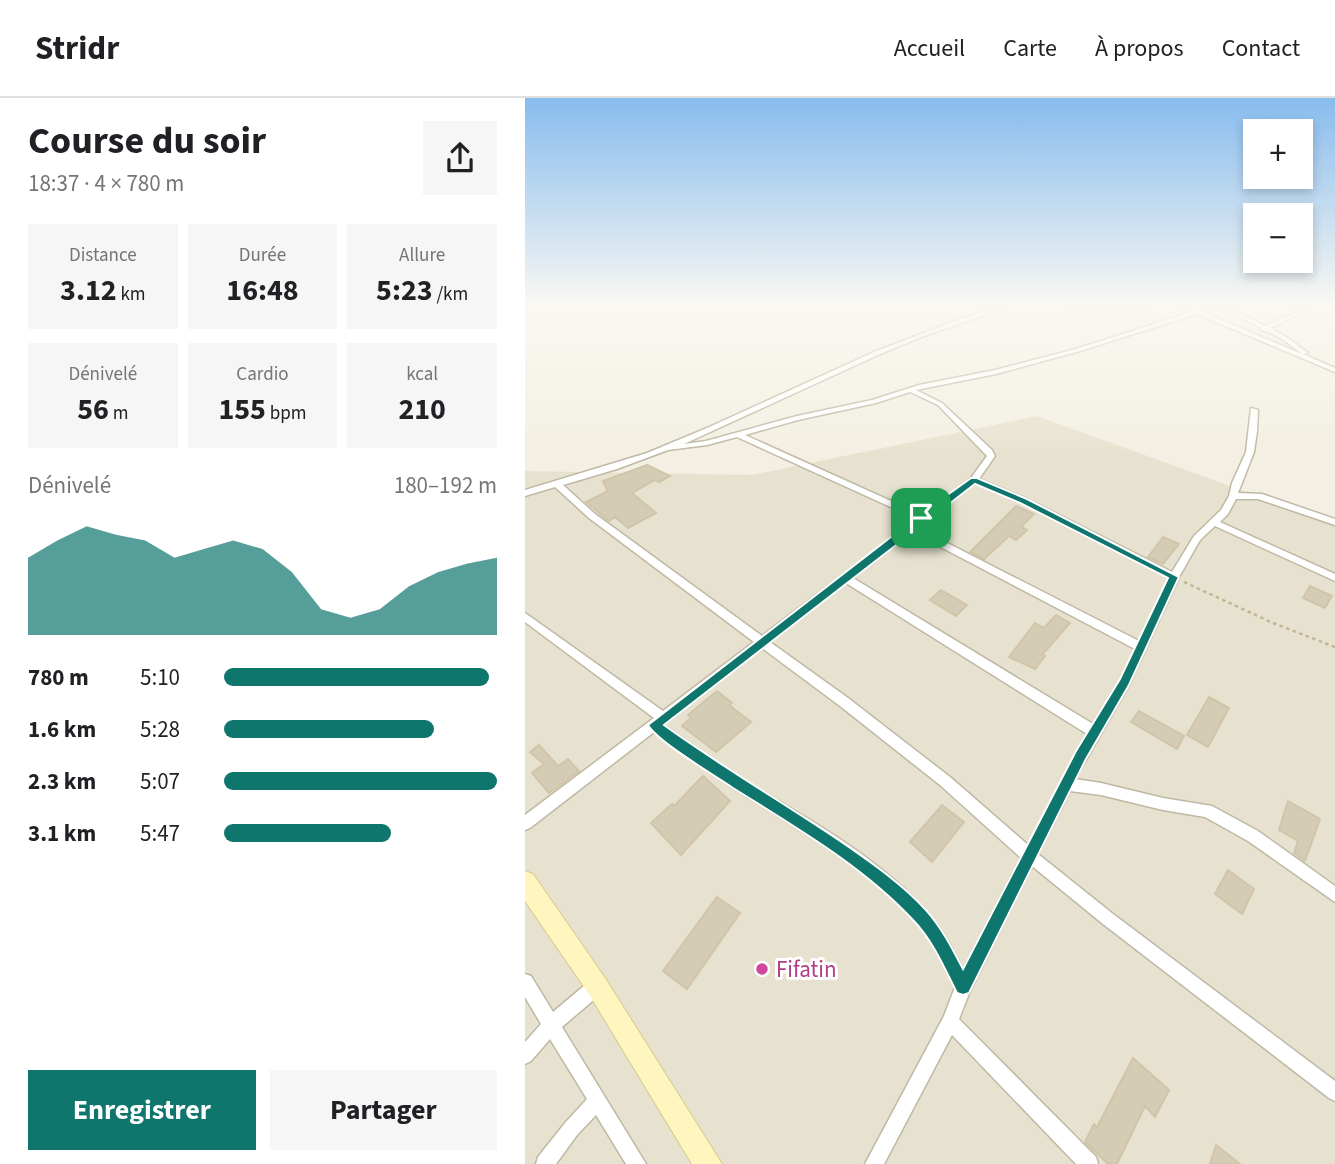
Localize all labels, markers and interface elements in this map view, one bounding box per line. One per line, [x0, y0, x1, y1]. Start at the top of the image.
text: Stridr [35, 25, 119, 72]
text: Accueil [894, 31, 965, 66]
text: Carte [1003, 31, 1057, 66]
text: À propos [1095, 31, 1184, 66]
text: Contact [1222, 31, 1300, 66]
text: Course du soir [28, 114, 266, 168]
map controls [1243, 119, 1313, 273]
button: + [1243, 119, 1313, 189]
button: share [423, 121, 497, 195]
text: 18:37 · 4 × 780 m [28, 167, 184, 200]
button: − [1243, 203, 1313, 273]
text: Distance [69, 242, 137, 269]
text: Durée [239, 242, 286, 269]
text: Allure [399, 242, 445, 269]
text: 3.12 [60, 269, 117, 312]
text: 16:48 [226, 269, 299, 312]
text: 5:23 [376, 269, 433, 312]
text: km [117, 281, 146, 308]
text: /km [433, 281, 468, 308]
text: Dénivelé [68, 361, 137, 388]
text: Cardio [236, 361, 289, 388]
text: kcal [406, 361, 438, 388]
text: 56 [77, 388, 109, 431]
text: 155 [218, 388, 266, 431]
text: 210 [398, 388, 446, 431]
text: m [109, 400, 128, 427]
text: bpm [266, 400, 307, 427]
text: Dénivelé [28, 469, 111, 502]
text: 180–192 m [394, 469, 497, 502]
pin [891, 488, 951, 548]
icon: arrive [902, 499, 940, 537]
text: 780 m [28, 661, 89, 694]
text: 5:10 [140, 661, 180, 694]
text: 1.6 km [28, 713, 96, 746]
text: 5:28 [140, 713, 180, 746]
text: 2.3 km [28, 765, 96, 798]
text: 5:07 [140, 765, 180, 798]
text: 3.1 km [28, 817, 96, 850]
text: 5:47 [140, 817, 180, 850]
place label: Fifatin [776, 953, 837, 986]
marker: Fifatin [754, 961, 770, 977]
button: Enregistrer [28, 1070, 256, 1150]
button: Partager [270, 1070, 497, 1150]

